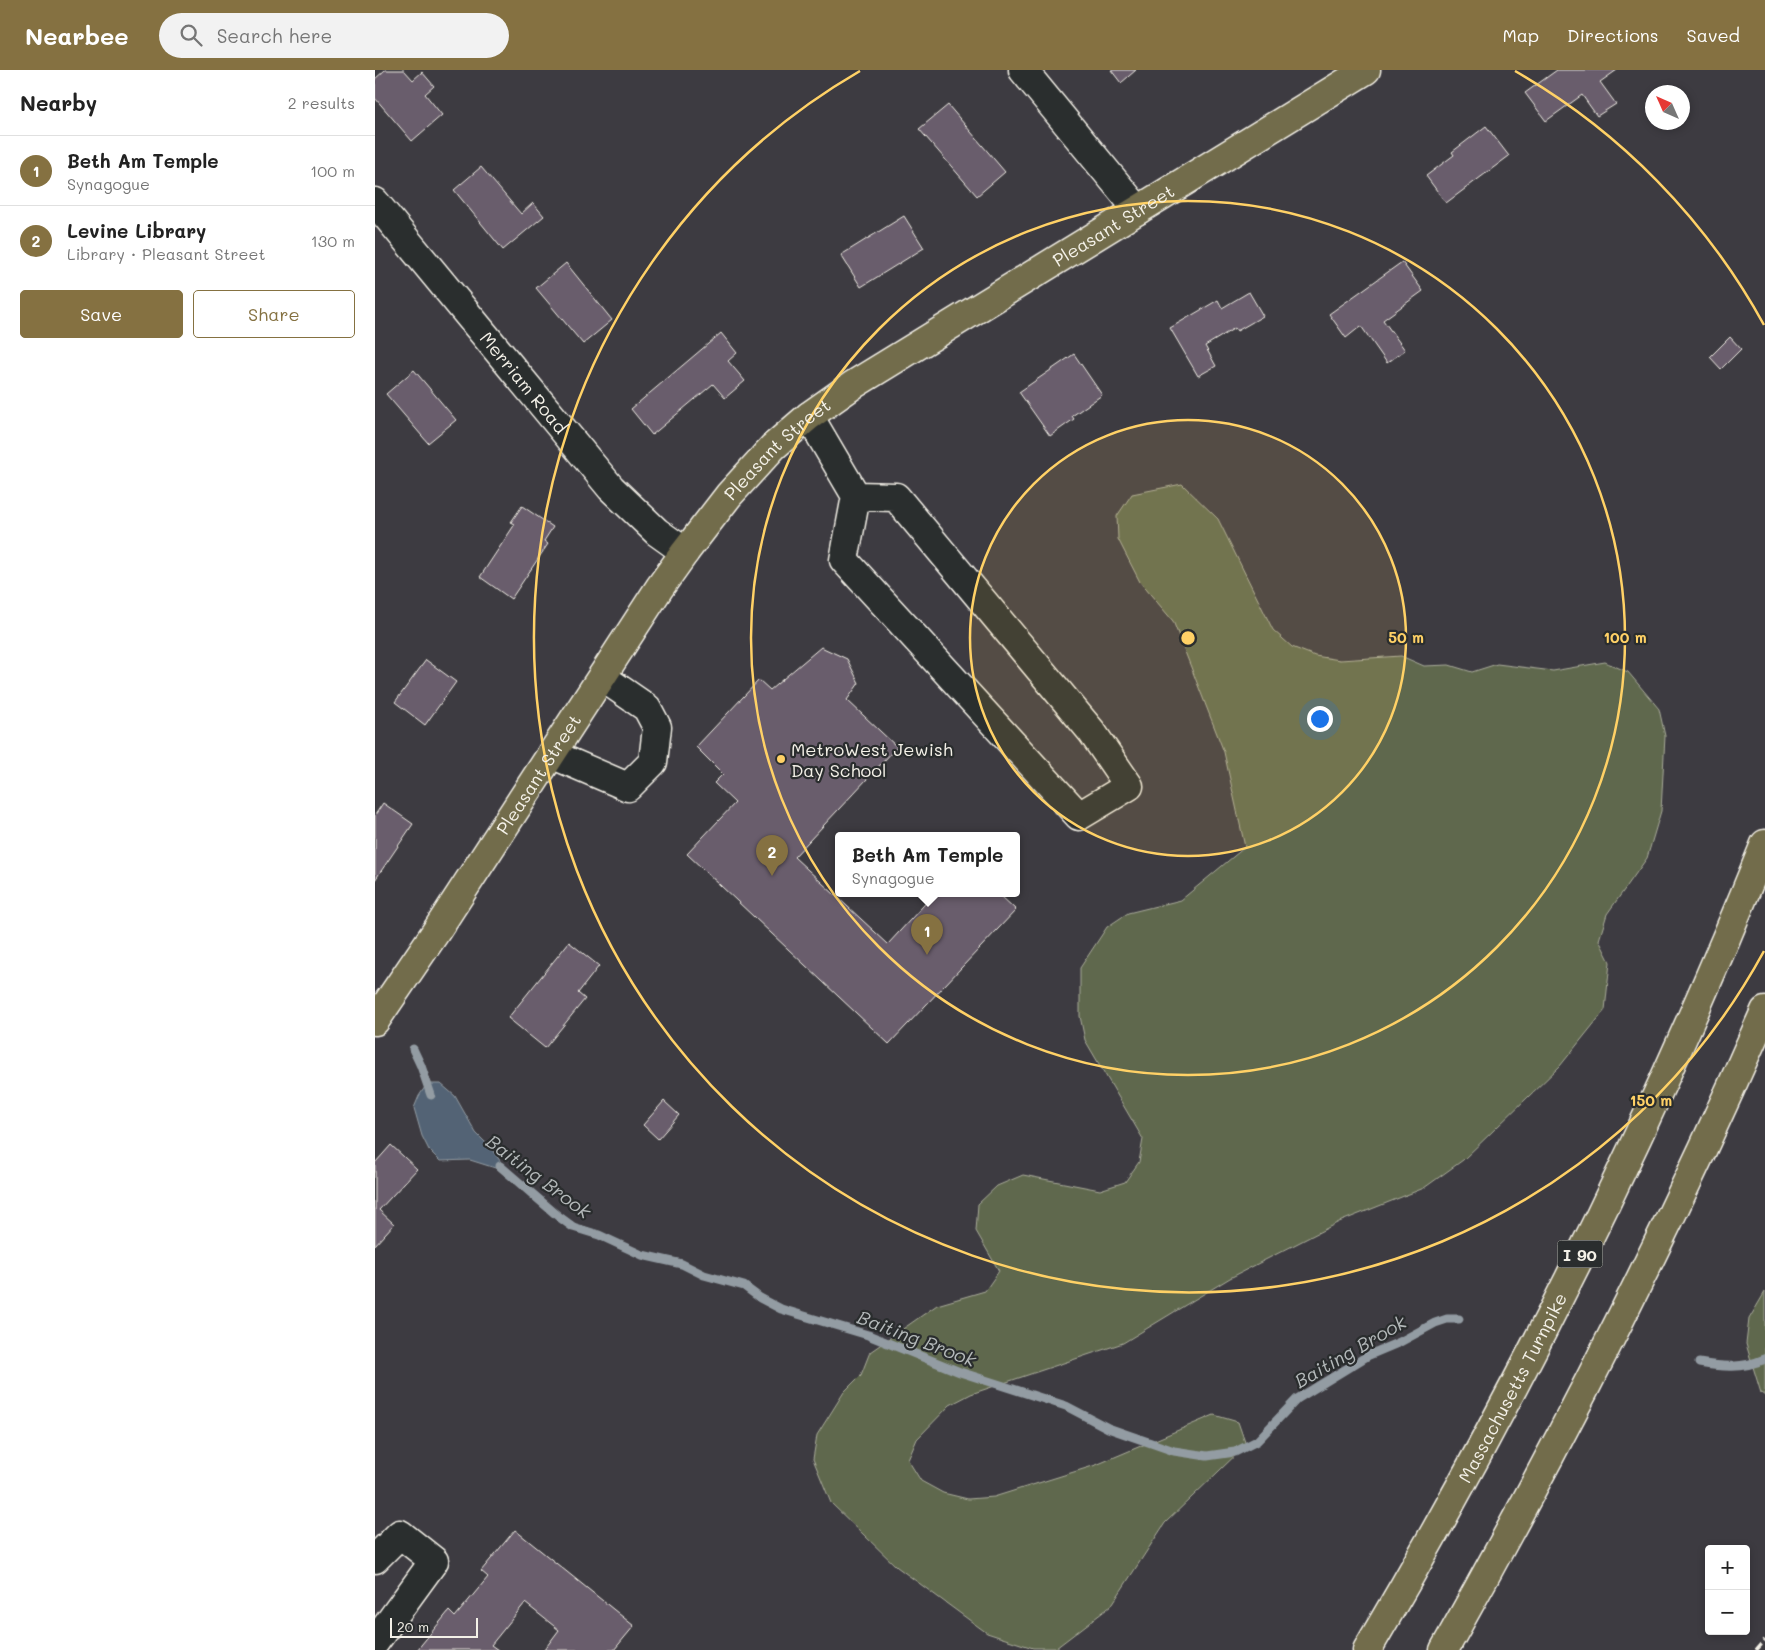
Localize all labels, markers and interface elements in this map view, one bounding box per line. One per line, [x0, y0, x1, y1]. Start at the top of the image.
search box [159, 13, 509, 58]
text: Nearbee [25, 20, 129, 51]
icon: search [177, 21, 205, 49]
text: Search here [217, 23, 332, 48]
text: Map [1502, 23, 1539, 47]
text: Directions [1567, 23, 1659, 47]
text: Saved [1687, 23, 1740, 47]
north arrow [1645, 85, 1690, 130]
text: Nearby [20, 89, 97, 116]
text: 2 results [288, 92, 355, 113]
text: Beth Am Temple [67, 148, 219, 173]
text: 1 [32, 160, 40, 181]
text: 100 m [310, 160, 355, 181]
text: Synagogue [67, 173, 150, 194]
street label: Pleasant Street [1048, 179, 1179, 272]
text: Levine Library [67, 218, 206, 243]
text: 2 [32, 230, 40, 251]
text: 130 m [311, 230, 355, 251]
text: Library · Pleasant Street [67, 243, 265, 264]
button: Save [20, 290, 183, 338]
button: Share [193, 290, 355, 338]
street label: Merriam Road [475, 327, 573, 438]
street label: Pleasant Street [718, 393, 835, 505]
text: 50 m [1388, 627, 1424, 647]
text: 100 m [1603, 627, 1647, 647]
centre of rings [1179, 629, 1197, 647]
your location [1307, 706, 1333, 732]
street label: Pleasant Street [490, 709, 586, 839]
place label: MetroWest Jewish Day School [791, 737, 953, 782]
marker: MetroWest Jewish Day School [775, 753, 787, 765]
popup [835, 832, 1020, 897]
pin: 2 [756, 835, 788, 876]
text: Beth Am Temple [852, 842, 1003, 867]
text: Synagogue [852, 867, 935, 888]
pin: 1 [911, 914, 943, 955]
text: 150 m [1630, 1090, 1672, 1110]
water label: Baiting Brook [481, 1128, 597, 1224]
road number: I 90 [1557, 1240, 1603, 1268]
street label: Massachusetts Turnpike [1452, 1289, 1572, 1487]
water label: Baiting Brook [854, 1304, 981, 1372]
water label: Baiting Brook [1290, 1308, 1411, 1393]
map controls [1705, 1545, 1750, 1635]
button: + [1705, 1545, 1750, 1590]
button: − [1705, 1590, 1750, 1635]
scale bar [390, 1615, 477, 1638]
text: 20 m [397, 1617, 429, 1636]

